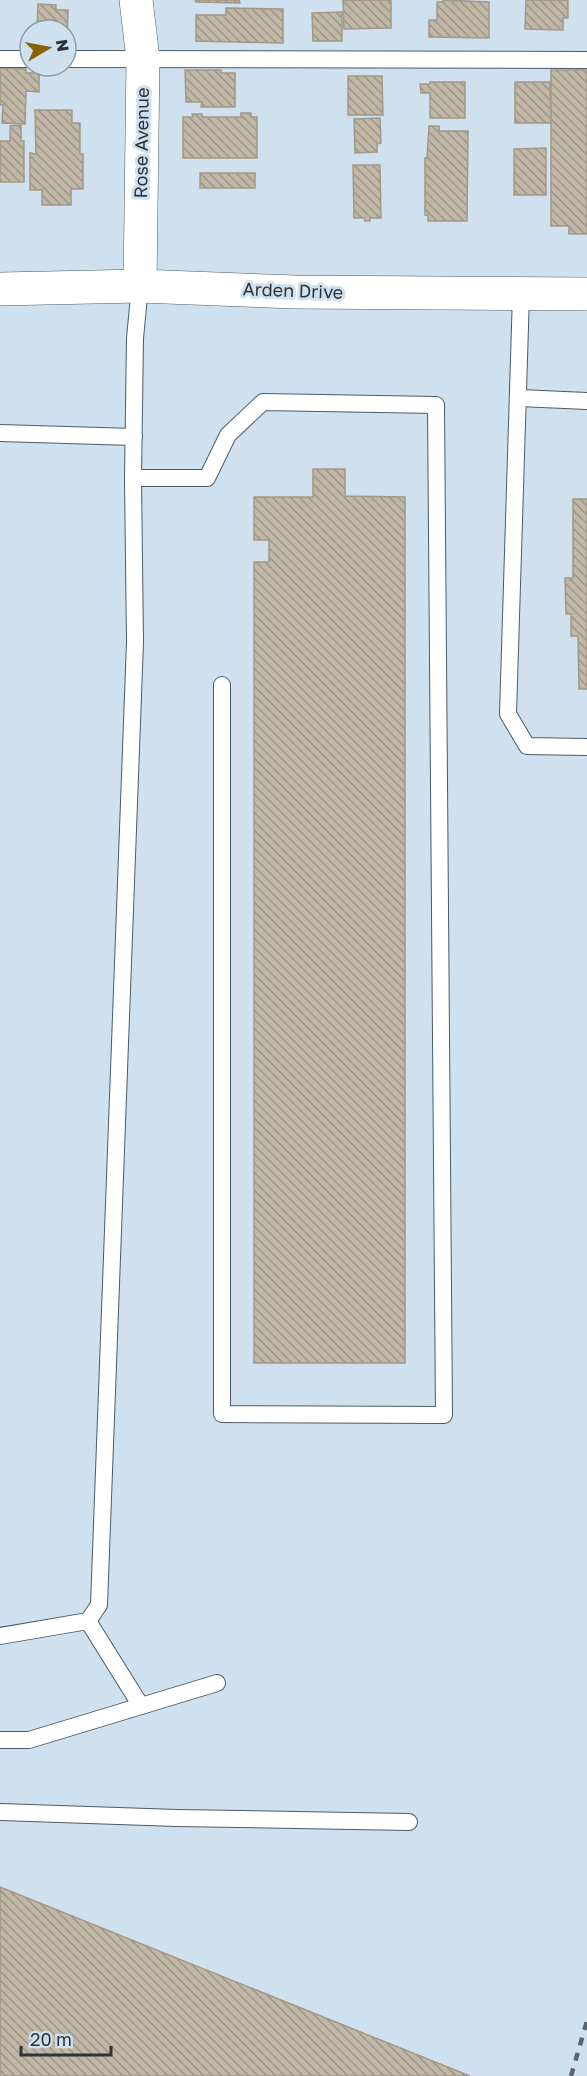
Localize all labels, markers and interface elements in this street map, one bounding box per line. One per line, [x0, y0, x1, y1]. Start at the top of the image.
north arrow [18, 18, 78, 78]
text: N [52, 38, 74, 53]
street label: Rose Avenue [129, 87, 153, 199]
street label: Arden Drive [242, 277, 344, 303]
scale bar [21, 2019, 111, 2057]
text: 20 m [30, 2028, 72, 2050]

